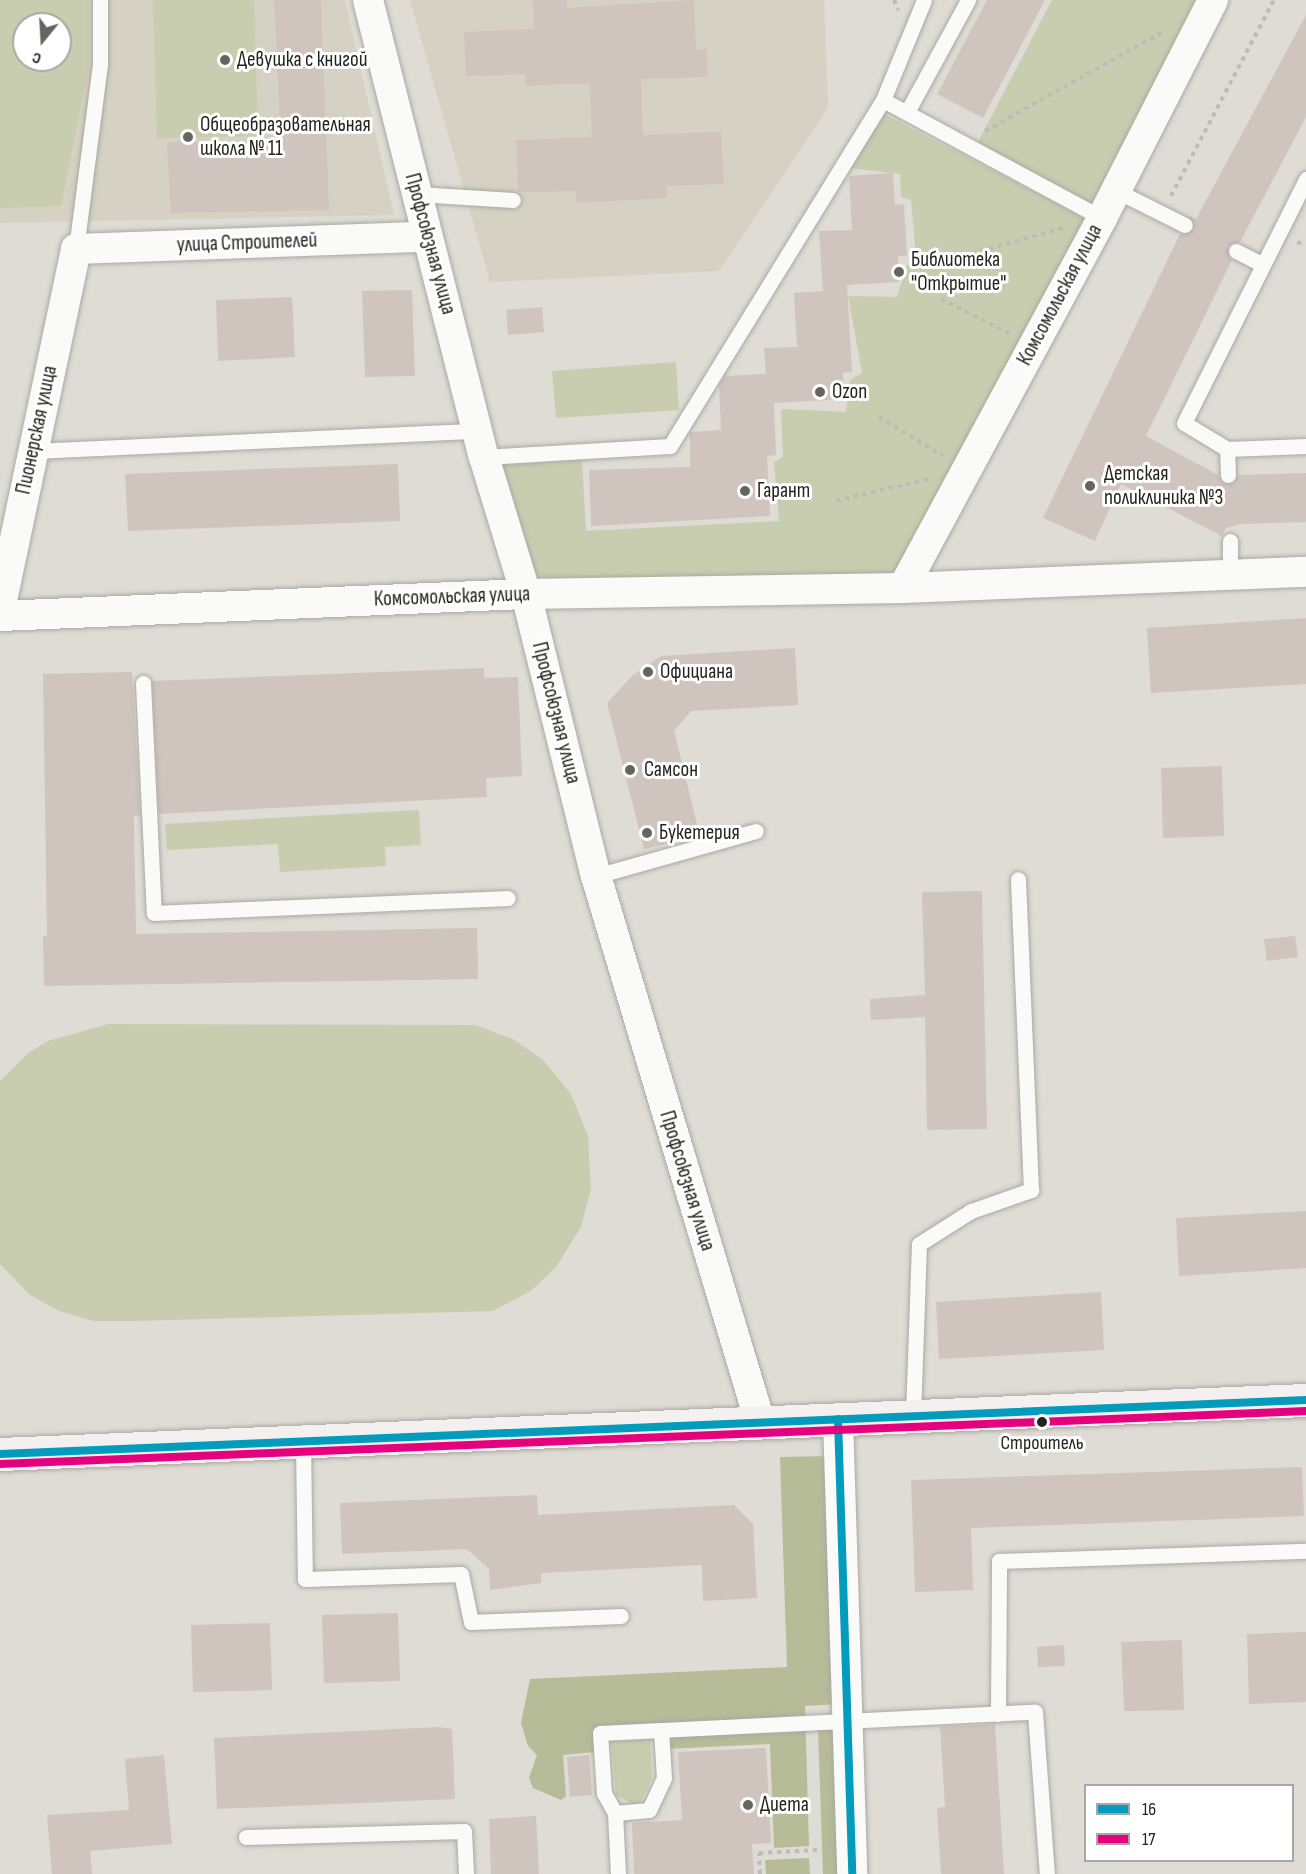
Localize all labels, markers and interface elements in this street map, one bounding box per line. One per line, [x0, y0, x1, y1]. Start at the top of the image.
north arrow [12, 12, 72, 72]
text: С [30, 47, 44, 68]
place label: Девушка с книгой [237, 47, 367, 73]
marker: Девушка с книгой [218, 53, 232, 67]
place label: Общеобразовательная школа № 11 [200, 112, 371, 162]
marker: Общеобразовательная школа № 11 [181, 130, 195, 144]
street label: Профсоюзная улица [399, 171, 461, 317]
street label: Комсомольская улица [1012, 220, 1108, 370]
street label: улица Строителей [176, 228, 318, 258]
place label: Библиотека "Открытие" [911, 247, 1006, 297]
marker: Библиотека "Открытие" [892, 265, 906, 279]
street label: Пионерская улица [11, 363, 63, 497]
place label: Ozon [832, 379, 867, 405]
marker: Ozon [813, 385, 827, 399]
place label: Детская поликлиника №3 [1104, 461, 1223, 511]
marker: Детская поликлиника №3 [1081, 477, 1099, 495]
place label: Гарант [757, 478, 810, 504]
marker: Гарант [738, 484, 752, 498]
street label: Комсомольская улица [373, 582, 531, 612]
street label: Профсоюзная улица [526, 640, 586, 786]
place label: Официана [660, 659, 733, 685]
marker: Официана [641, 665, 655, 679]
place label: Самсон [644, 757, 698, 783]
marker: Самсон [621, 761, 639, 779]
place label: Букетерия [659, 820, 740, 846]
marker: Букетерия [640, 826, 654, 840]
street label: Профсоюзная улица [654, 1108, 720, 1254]
marker: Строитель [1036, 1416, 1048, 1428]
place label: Строитель [1000, 1431, 1084, 1455]
legend [1084, 1784, 1294, 1862]
place label: Диета [760, 1792, 809, 1818]
marker: Диета [741, 1798, 755, 1812]
text: 16 [1142, 1799, 1156, 1820]
text: 17 [1142, 1829, 1155, 1850]

